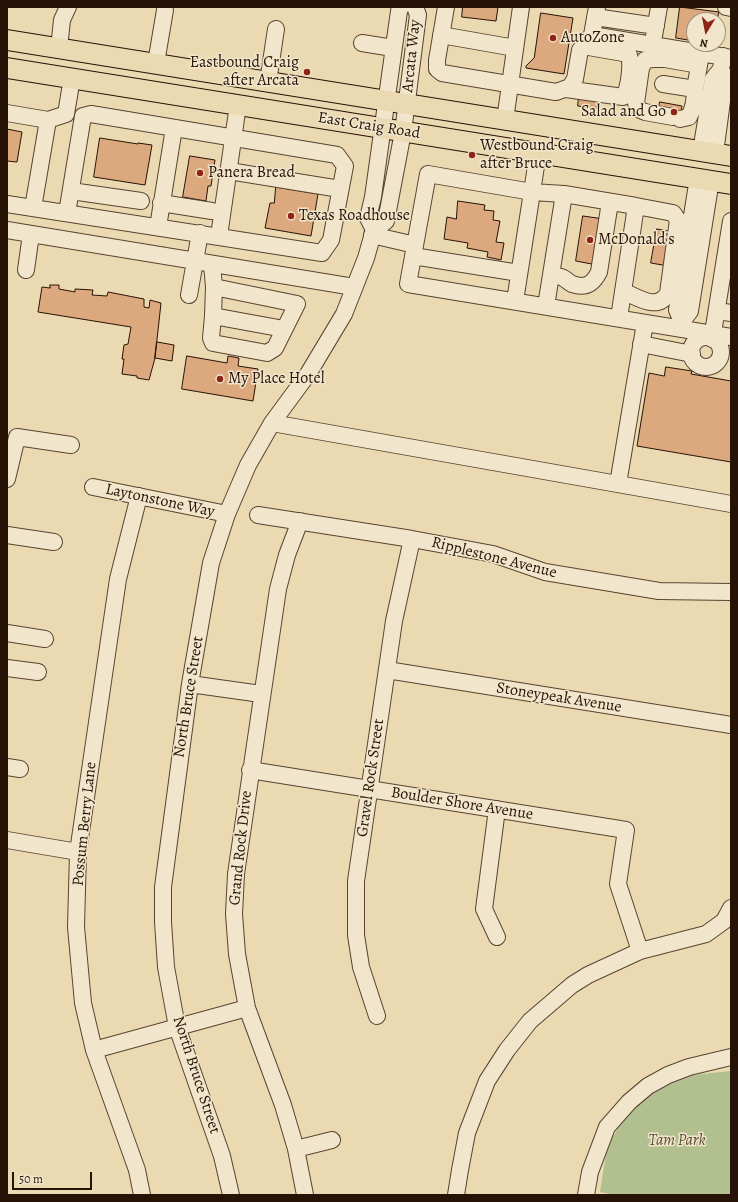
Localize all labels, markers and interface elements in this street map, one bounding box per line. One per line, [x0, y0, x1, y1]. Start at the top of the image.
north arrow [686, 12, 726, 52]
street label: Arcata Way [399, 19, 425, 93]
place label: AutoZone [561, 28, 625, 48]
marker: AutoZone [548, 33, 558, 43]
text: N [699, 35, 709, 51]
place label: Eastbound Craig after Arcata [190, 53, 299, 91]
marker: Eastbound Craig after Arcata [302, 67, 312, 77]
place label: Salad and Go [581, 102, 666, 122]
marker: Salad and Go [669, 107, 679, 117]
street label: East Craig Road [316, 108, 422, 144]
place label: Westbound Craig after Bruce [480, 136, 594, 174]
marker: Westbound Craig after Bruce [467, 150, 477, 160]
place label: Panera Bread [208, 163, 295, 183]
marker: Panera Bread [195, 168, 205, 178]
place label: Texas Roadhouse [299, 206, 410, 226]
marker: Texas Roadhouse [286, 211, 296, 221]
place label: McDonald's [598, 230, 675, 250]
marker: McDonald's [585, 235, 595, 245]
place label: My Place Hotel [228, 369, 325, 389]
marker: My Place Hotel [215, 374, 225, 384]
street label: Laytonstone Way [104, 480, 216, 522]
street label: Ripplestone Avenue [429, 533, 559, 583]
street label: North Bruce Street [170, 635, 208, 759]
street label: Stoneypeak Avenue [495, 679, 623, 717]
street label: Gravel Rock Street [353, 718, 389, 838]
street label: Possum Berry Lane [69, 761, 101, 887]
street label: Boulder Shore Avenue [390, 783, 534, 825]
street label: Grand Rock Drive [225, 790, 257, 906]
street label: North Bruce Street [168, 1014, 224, 1136]
park label: Tam Park [648, 1131, 706, 1151]
scale bar [14, 1164, 94, 1190]
text: 50 m [19, 1171, 43, 1187]

